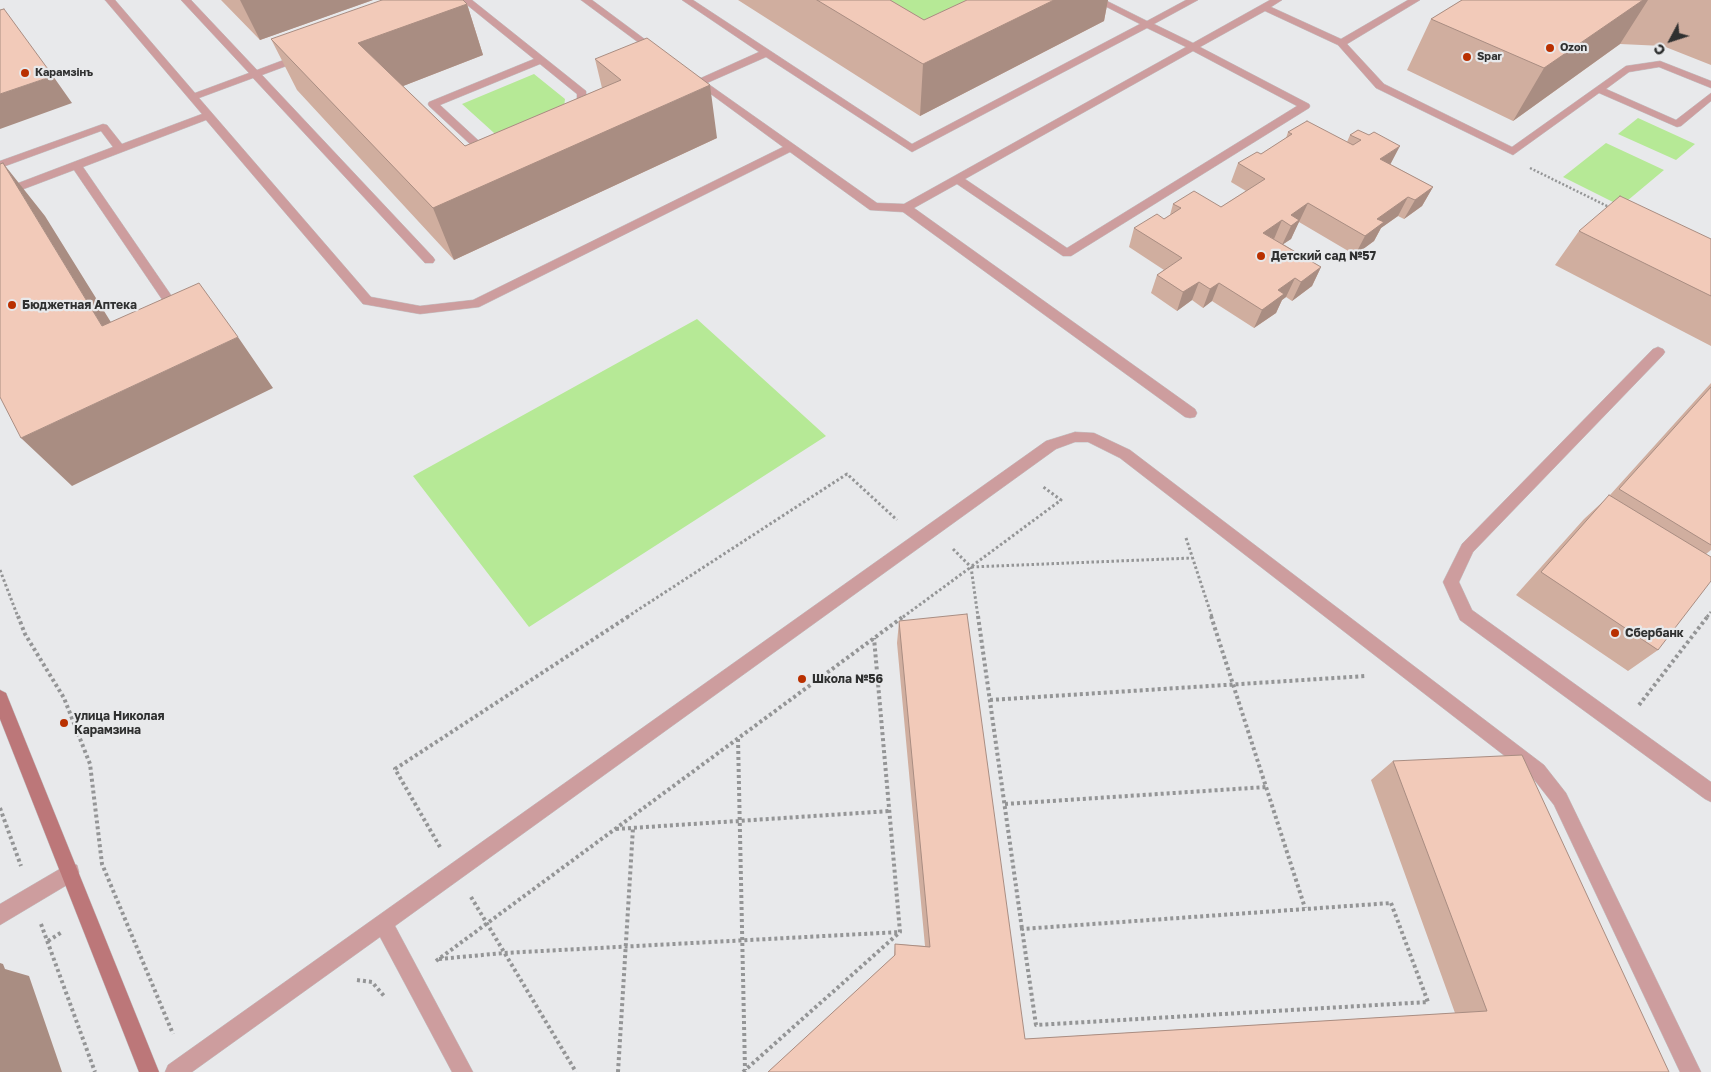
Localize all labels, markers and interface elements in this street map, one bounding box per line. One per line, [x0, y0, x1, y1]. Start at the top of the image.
north arrow [1646, 15, 1696, 65]
place label: Ozon [1560, 41, 1587, 55]
text: С [1649, 41, 1669, 59]
marker: Ozon [1544, 42, 1556, 54]
place label: Spar [1477, 50, 1502, 64]
marker: Spar [1461, 51, 1473, 63]
place label: Карамзiнъ [35, 66, 93, 80]
marker: Карамзiнъ [19, 67, 31, 79]
place label: Детский сад №57 [1271, 249, 1376, 263]
marker: Детский сад №57 [1255, 250, 1267, 262]
place label: Бюджетная Аптека [22, 298, 137, 312]
marker: Бюджетная Аптека [6, 299, 18, 311]
place label: Сбербанк [1625, 626, 1684, 640]
marker: Сбербанк [1609, 627, 1621, 639]
place label: Школа №56 [812, 672, 883, 686]
marker: Школа №56 [796, 673, 808, 685]
place label: улица Николая Карамзина [74, 709, 164, 737]
marker: улица Николая Карамзина [58, 717, 70, 729]

